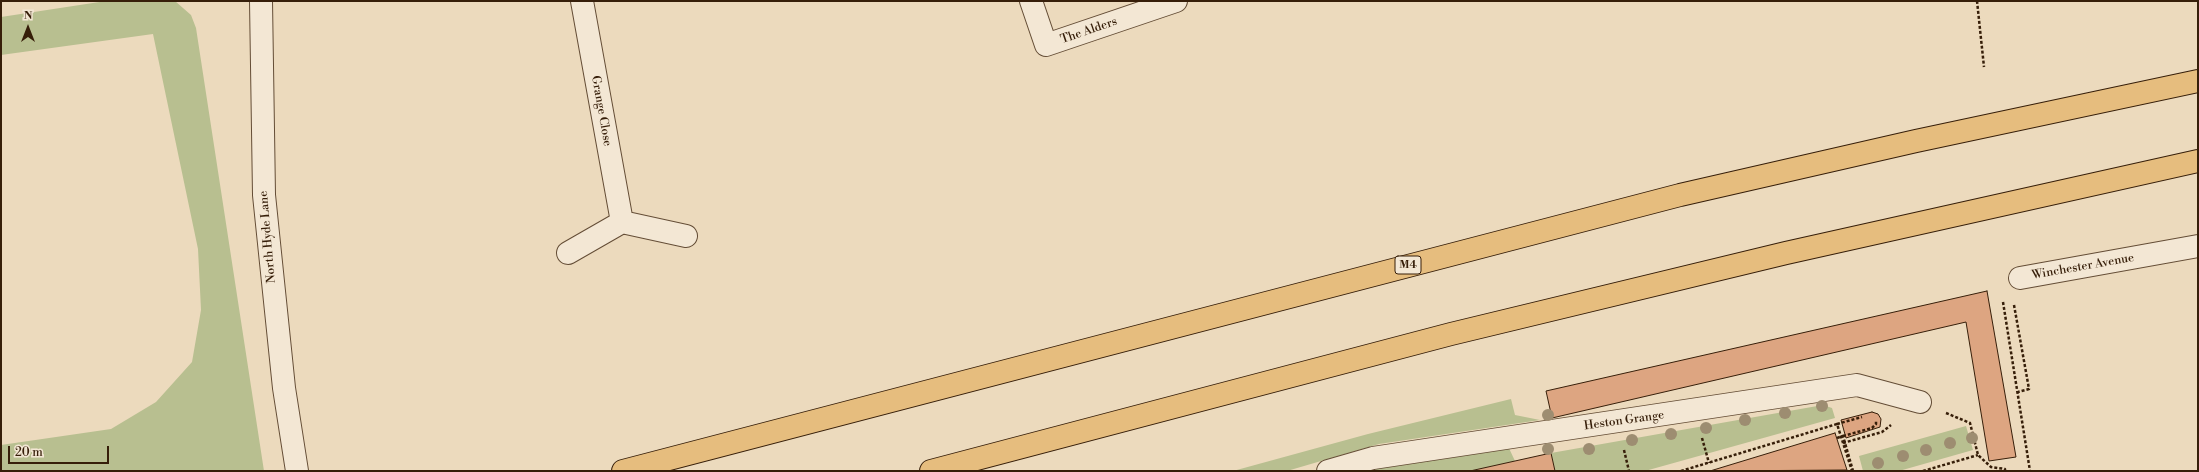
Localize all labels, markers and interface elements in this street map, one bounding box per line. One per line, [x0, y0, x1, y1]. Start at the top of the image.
north arrow [8, 8, 48, 48]
text: N [24, 9, 32, 23]
street label: The Alders [1059, 15, 1119, 47]
street label: Grange Close [588, 74, 614, 148]
street label: North Hyde Lane [257, 190, 279, 284]
street label: Winchester Avenue [2031, 251, 2135, 283]
road number: M4 [1395, 256, 1421, 274]
street label: Heston Grange [1583, 408, 1665, 434]
scale bar [10, 438, 111, 464]
text: 20 m [15, 445, 43, 460]

